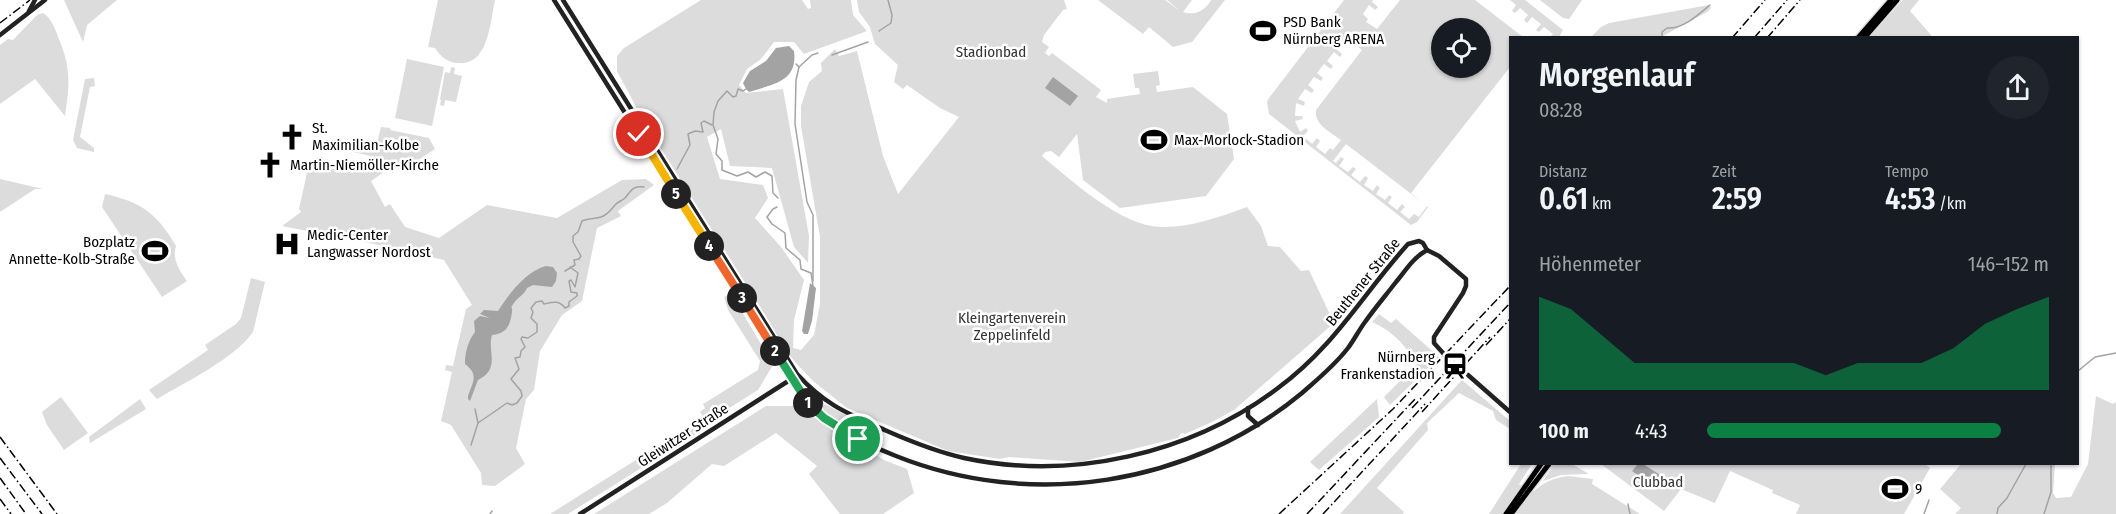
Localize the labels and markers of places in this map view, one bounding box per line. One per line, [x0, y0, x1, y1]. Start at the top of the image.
place label: PSD Bank Nürnberg ARENA [1283, 13, 1384, 48]
sports icon: PSD Bank Nürnberg ARENA [1248, 16, 1278, 46]
pin [613, 108, 664, 159]
place label: St. Maximilian-Kolbe [312, 119, 419, 154]
church icon: St. Maximilian-Kolbe [277, 122, 307, 152]
sports icon: Max-Morlock-Stadion [1139, 125, 1169, 155]
place label: Max-Morlock-Stadion [1174, 131, 1304, 149]
church icon: Martin-Niemöller-Kirche [255, 150, 285, 180]
place label: Martin-Niemöller-Kirche [290, 156, 439, 174]
pin: 5 [661, 179, 691, 209]
place label: Medic-Center Langwasser Nordost [307, 226, 431, 261]
hospital icon: Medic-Center Langwasser Nordost [272, 229, 302, 259]
pin: 4 [694, 231, 724, 261]
place label: Bozplatz Annette-Kolb-Straße [9, 233, 135, 268]
sports icon: Bozplatz Annette-Kolb-Straße [140, 236, 170, 266]
pin: 3 [727, 283, 757, 313]
pin: 2 [760, 336, 790, 366]
place label: Nürnberg Frankenstadion [1341, 348, 1435, 383]
station icon: Nürnberg Frankenstadion [1440, 351, 1470, 381]
pin: 1 [793, 388, 823, 418]
pin [832, 413, 883, 464]
sports icon: 9 [1880, 474, 1910, 504]
place label: 9 [1915, 480, 1922, 498]

